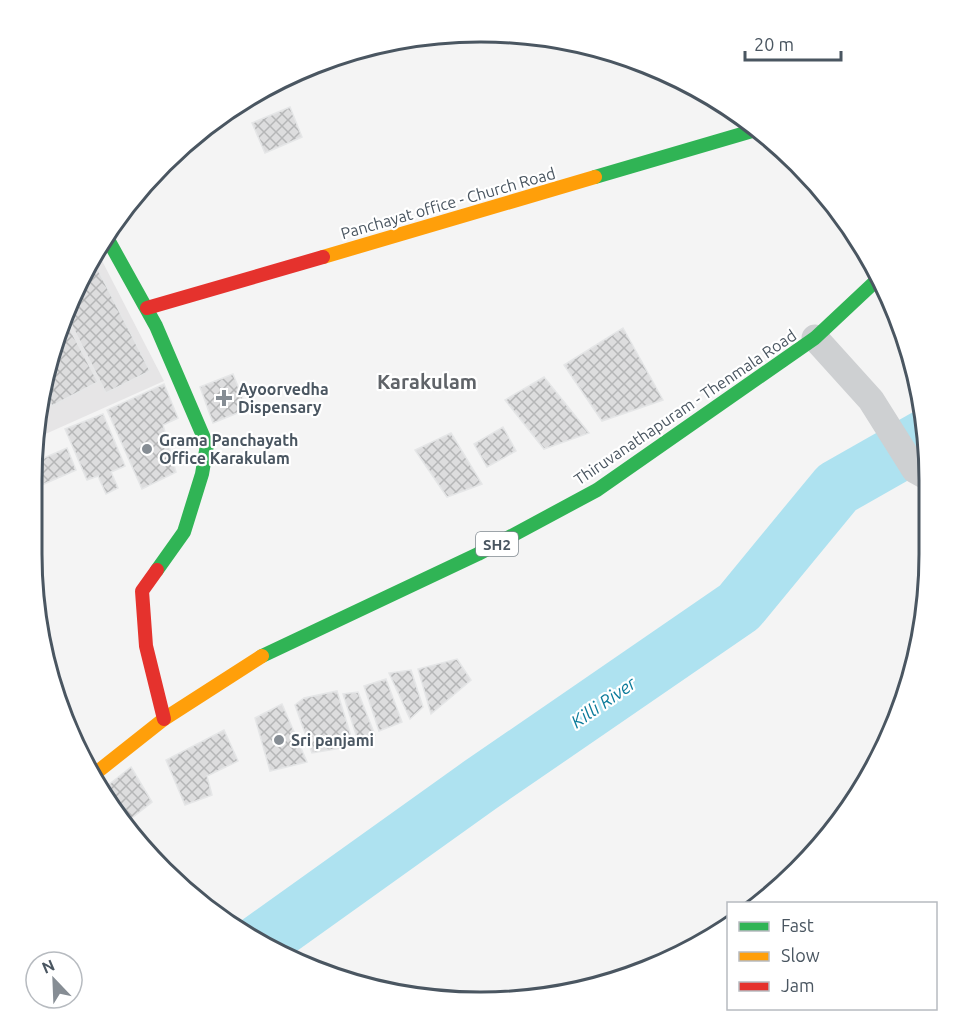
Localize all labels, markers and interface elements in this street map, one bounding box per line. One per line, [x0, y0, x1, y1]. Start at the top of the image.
scale bar [745, 24, 841, 62]
text: 20 m [754, 34, 794, 54]
street label: Panchayat office - Church Road [339, 164, 557, 242]
street label: Thiruvanathapuram - Thenmala Road [571, 326, 799, 488]
district label: Karakulam [377, 370, 477, 393]
place label: Ayoorvedha Dispensary [238, 380, 329, 416]
marker: Ayoorvedha Dispensary [215, 389, 233, 407]
place label: Grama Panchayath Office Karakulam [159, 431, 298, 467]
marker: Grama Panchayath Office Karakulam [140, 442, 154, 456]
road number: SH2 [476, 532, 518, 556]
water label: Killi River [567, 672, 640, 732]
place label: Sri panjami [291, 731, 374, 749]
marker: Sri panjami [272, 733, 286, 747]
legend [727, 902, 937, 1010]
text: Fast [781, 915, 814, 935]
text: Slow [781, 945, 820, 965]
north arrow [24, 950, 84, 1010]
text: N [39, 956, 57, 977]
text: Jam [781, 975, 815, 995]

